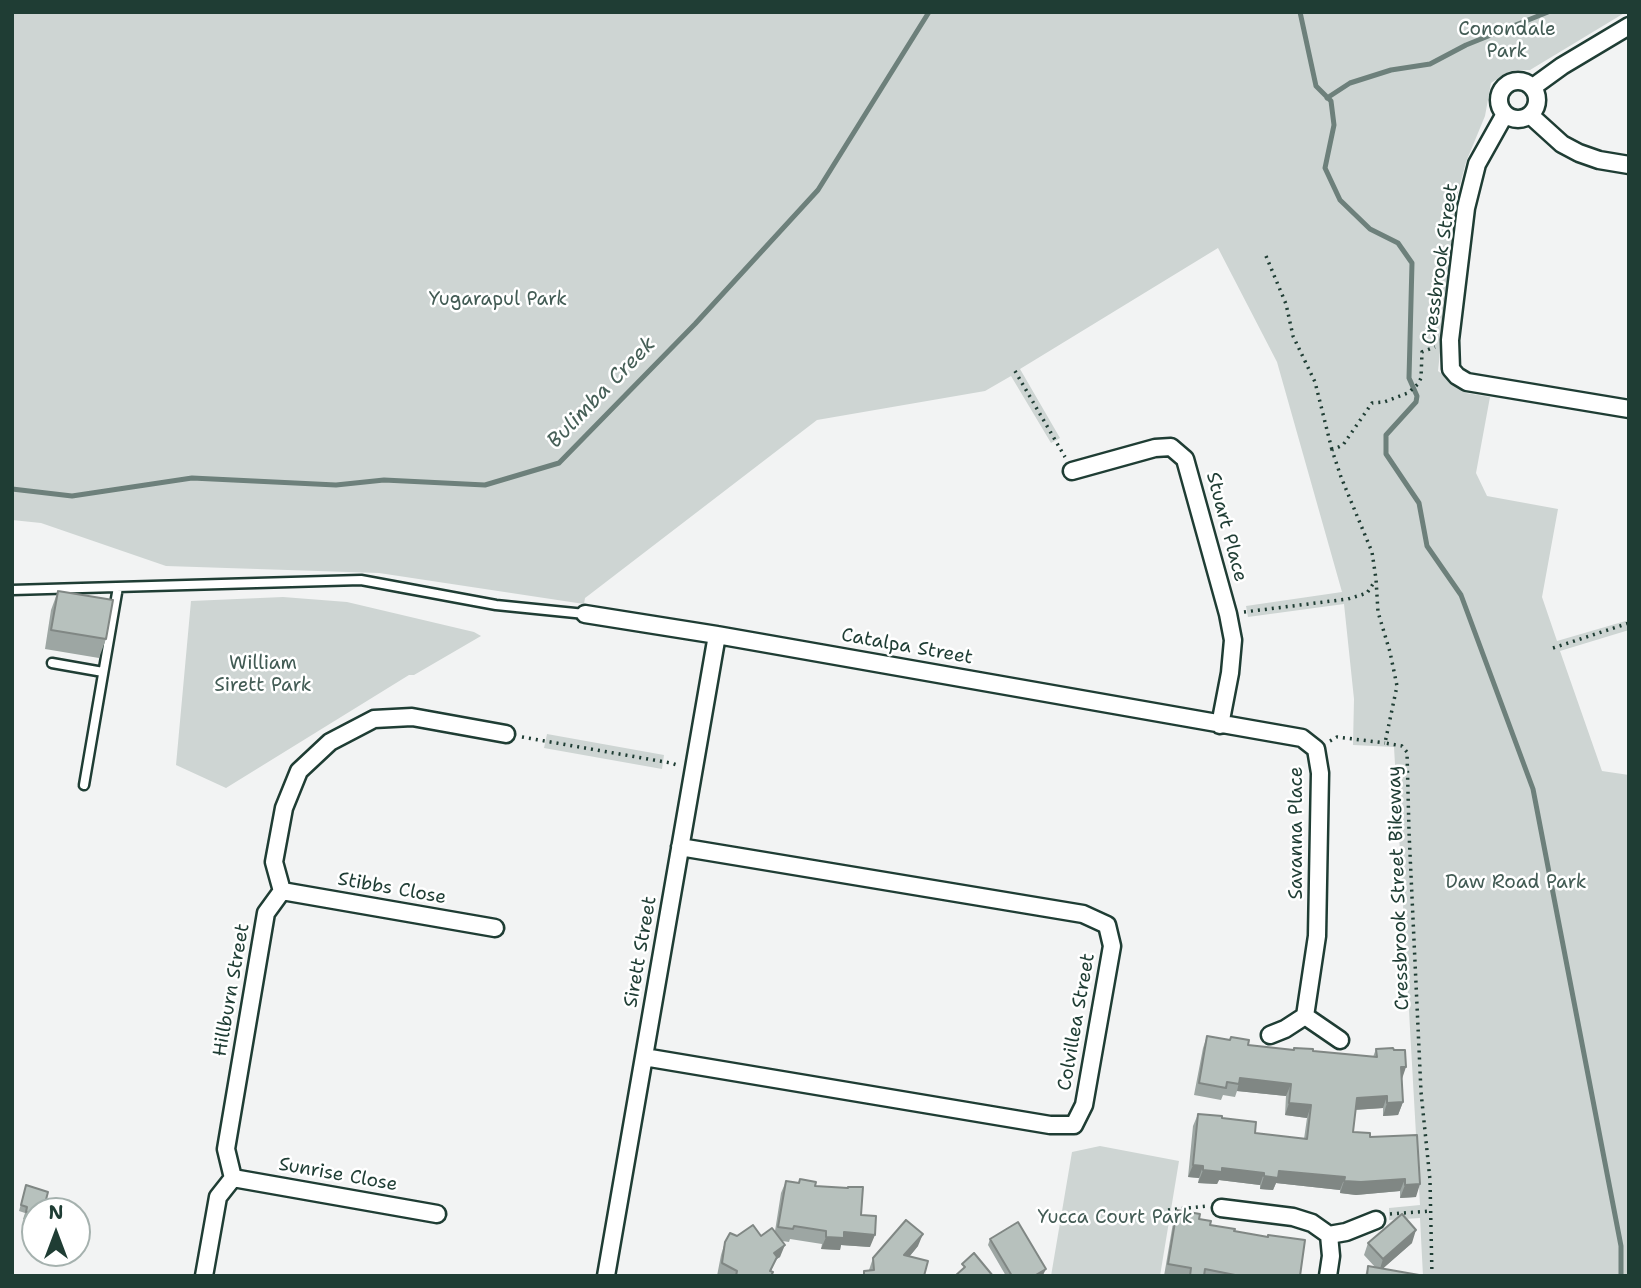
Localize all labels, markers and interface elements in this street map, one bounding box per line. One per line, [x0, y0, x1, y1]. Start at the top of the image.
park label: Conondale Park [1458, 19, 1556, 63]
street label: Cressbrook Street [1418, 182, 1464, 346]
park label: Yugarapul Park [429, 289, 567, 311]
water label: Bulimba Creek [543, 332, 661, 454]
street label: Stuart Place [1200, 470, 1252, 584]
street label: Catalpa Street [839, 624, 975, 670]
park label: William Sirett Park [214, 653, 312, 697]
street label: Cressbrook Street Bikeway [1383, 765, 1415, 1011]
street label: Savanna Place [1286, 767, 1308, 899]
street label: Stibbs Close [336, 868, 448, 910]
park label: Daw Road Park [1445, 872, 1587, 894]
street label: Sirett Street [620, 895, 662, 1009]
street label: Hillburn Street [209, 922, 255, 1058]
street label: Colvillea Street [1054, 951, 1100, 1093]
street label: Sunrise Close [277, 1153, 399, 1197]
north arrow [21, 1197, 91, 1267]
text: N [48, 1200, 64, 1225]
park label: Yucca Court Park [1037, 1207, 1193, 1229]

